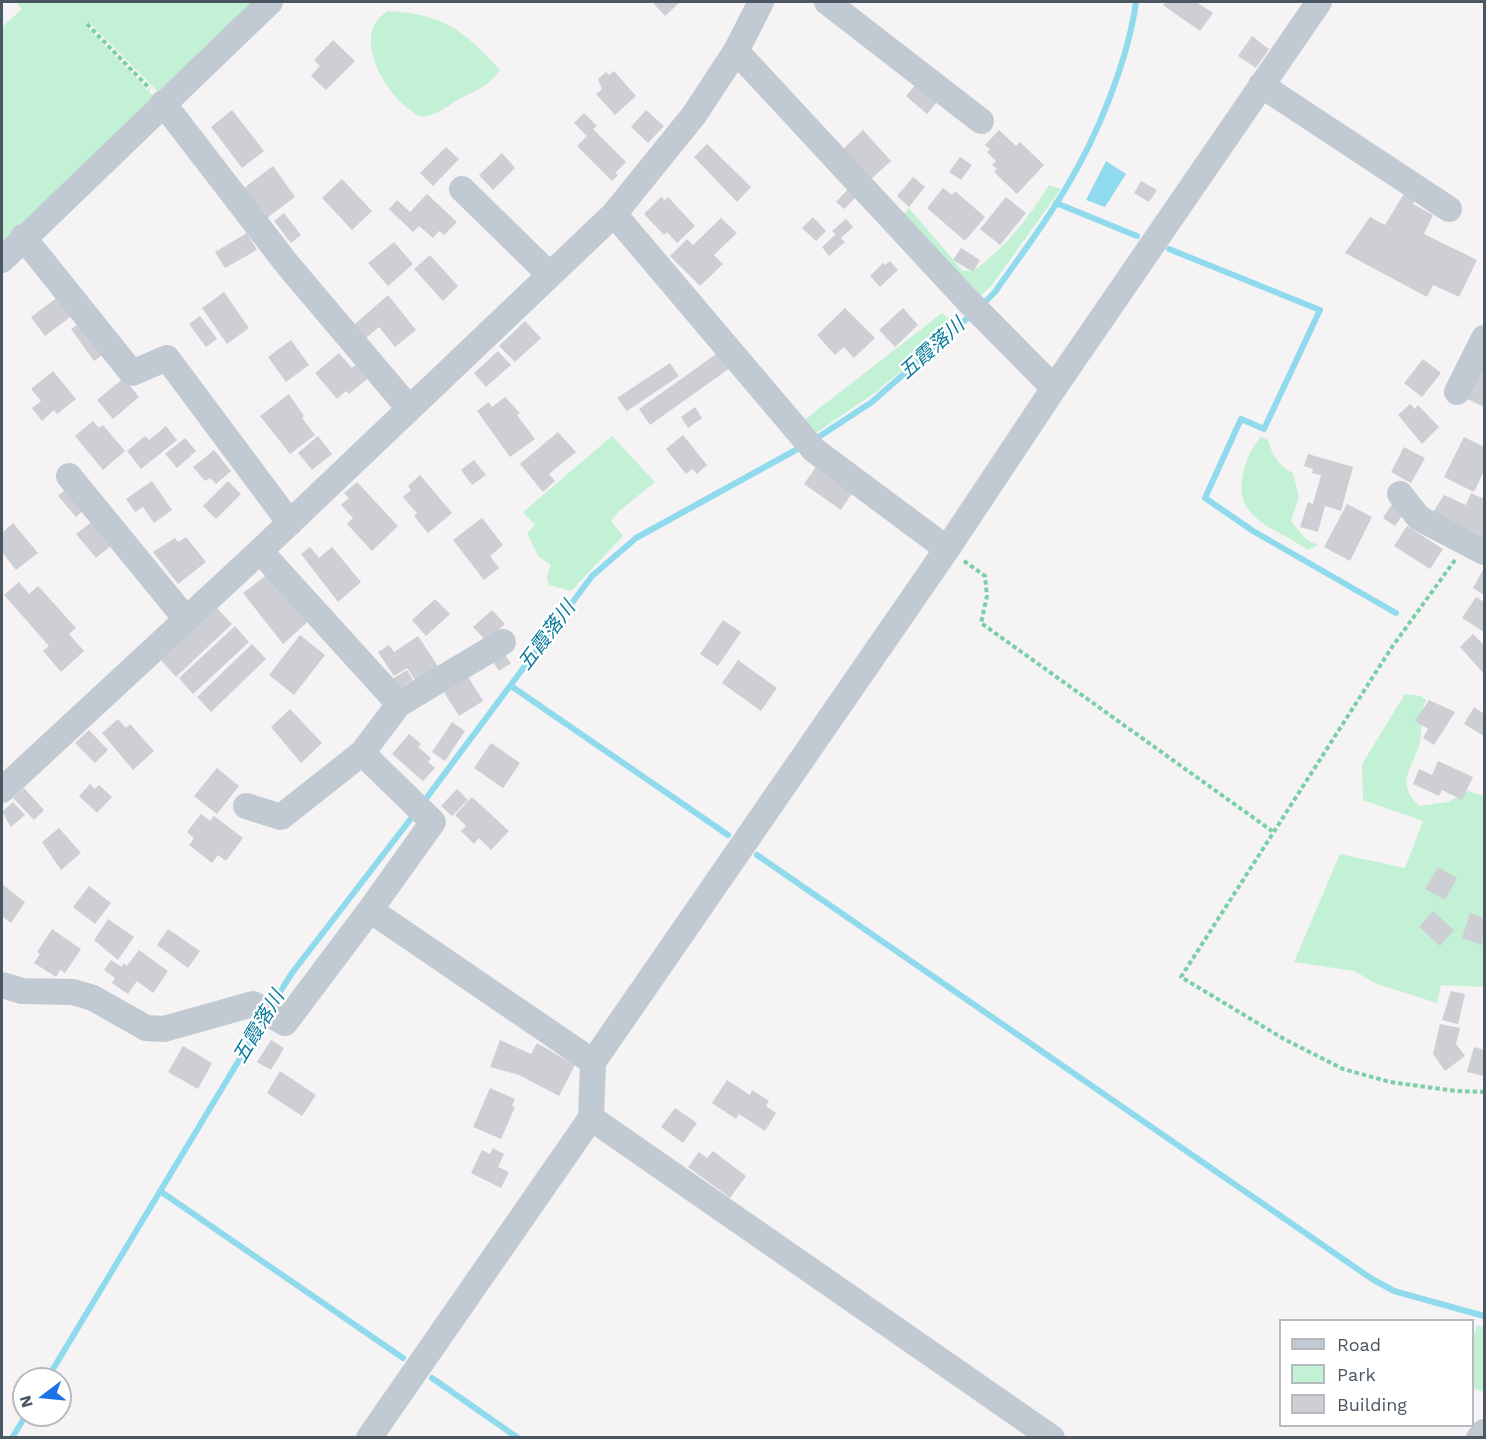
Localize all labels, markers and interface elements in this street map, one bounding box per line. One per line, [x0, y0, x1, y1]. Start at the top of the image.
water label: 五霞落川 [894, 313, 970, 385]
water label: 五霞落川 [513, 597, 581, 675]
water label: 五霞落川 [228, 987, 290, 1067]
legend [1279, 1319, 1474, 1427]
text: Road [1337, 1334, 1381, 1355]
text: Park [1337, 1364, 1376, 1385]
north arrow [12, 1367, 72, 1427]
text: N [15, 1393, 37, 1410]
text: Building [1337, 1394, 1407, 1415]

